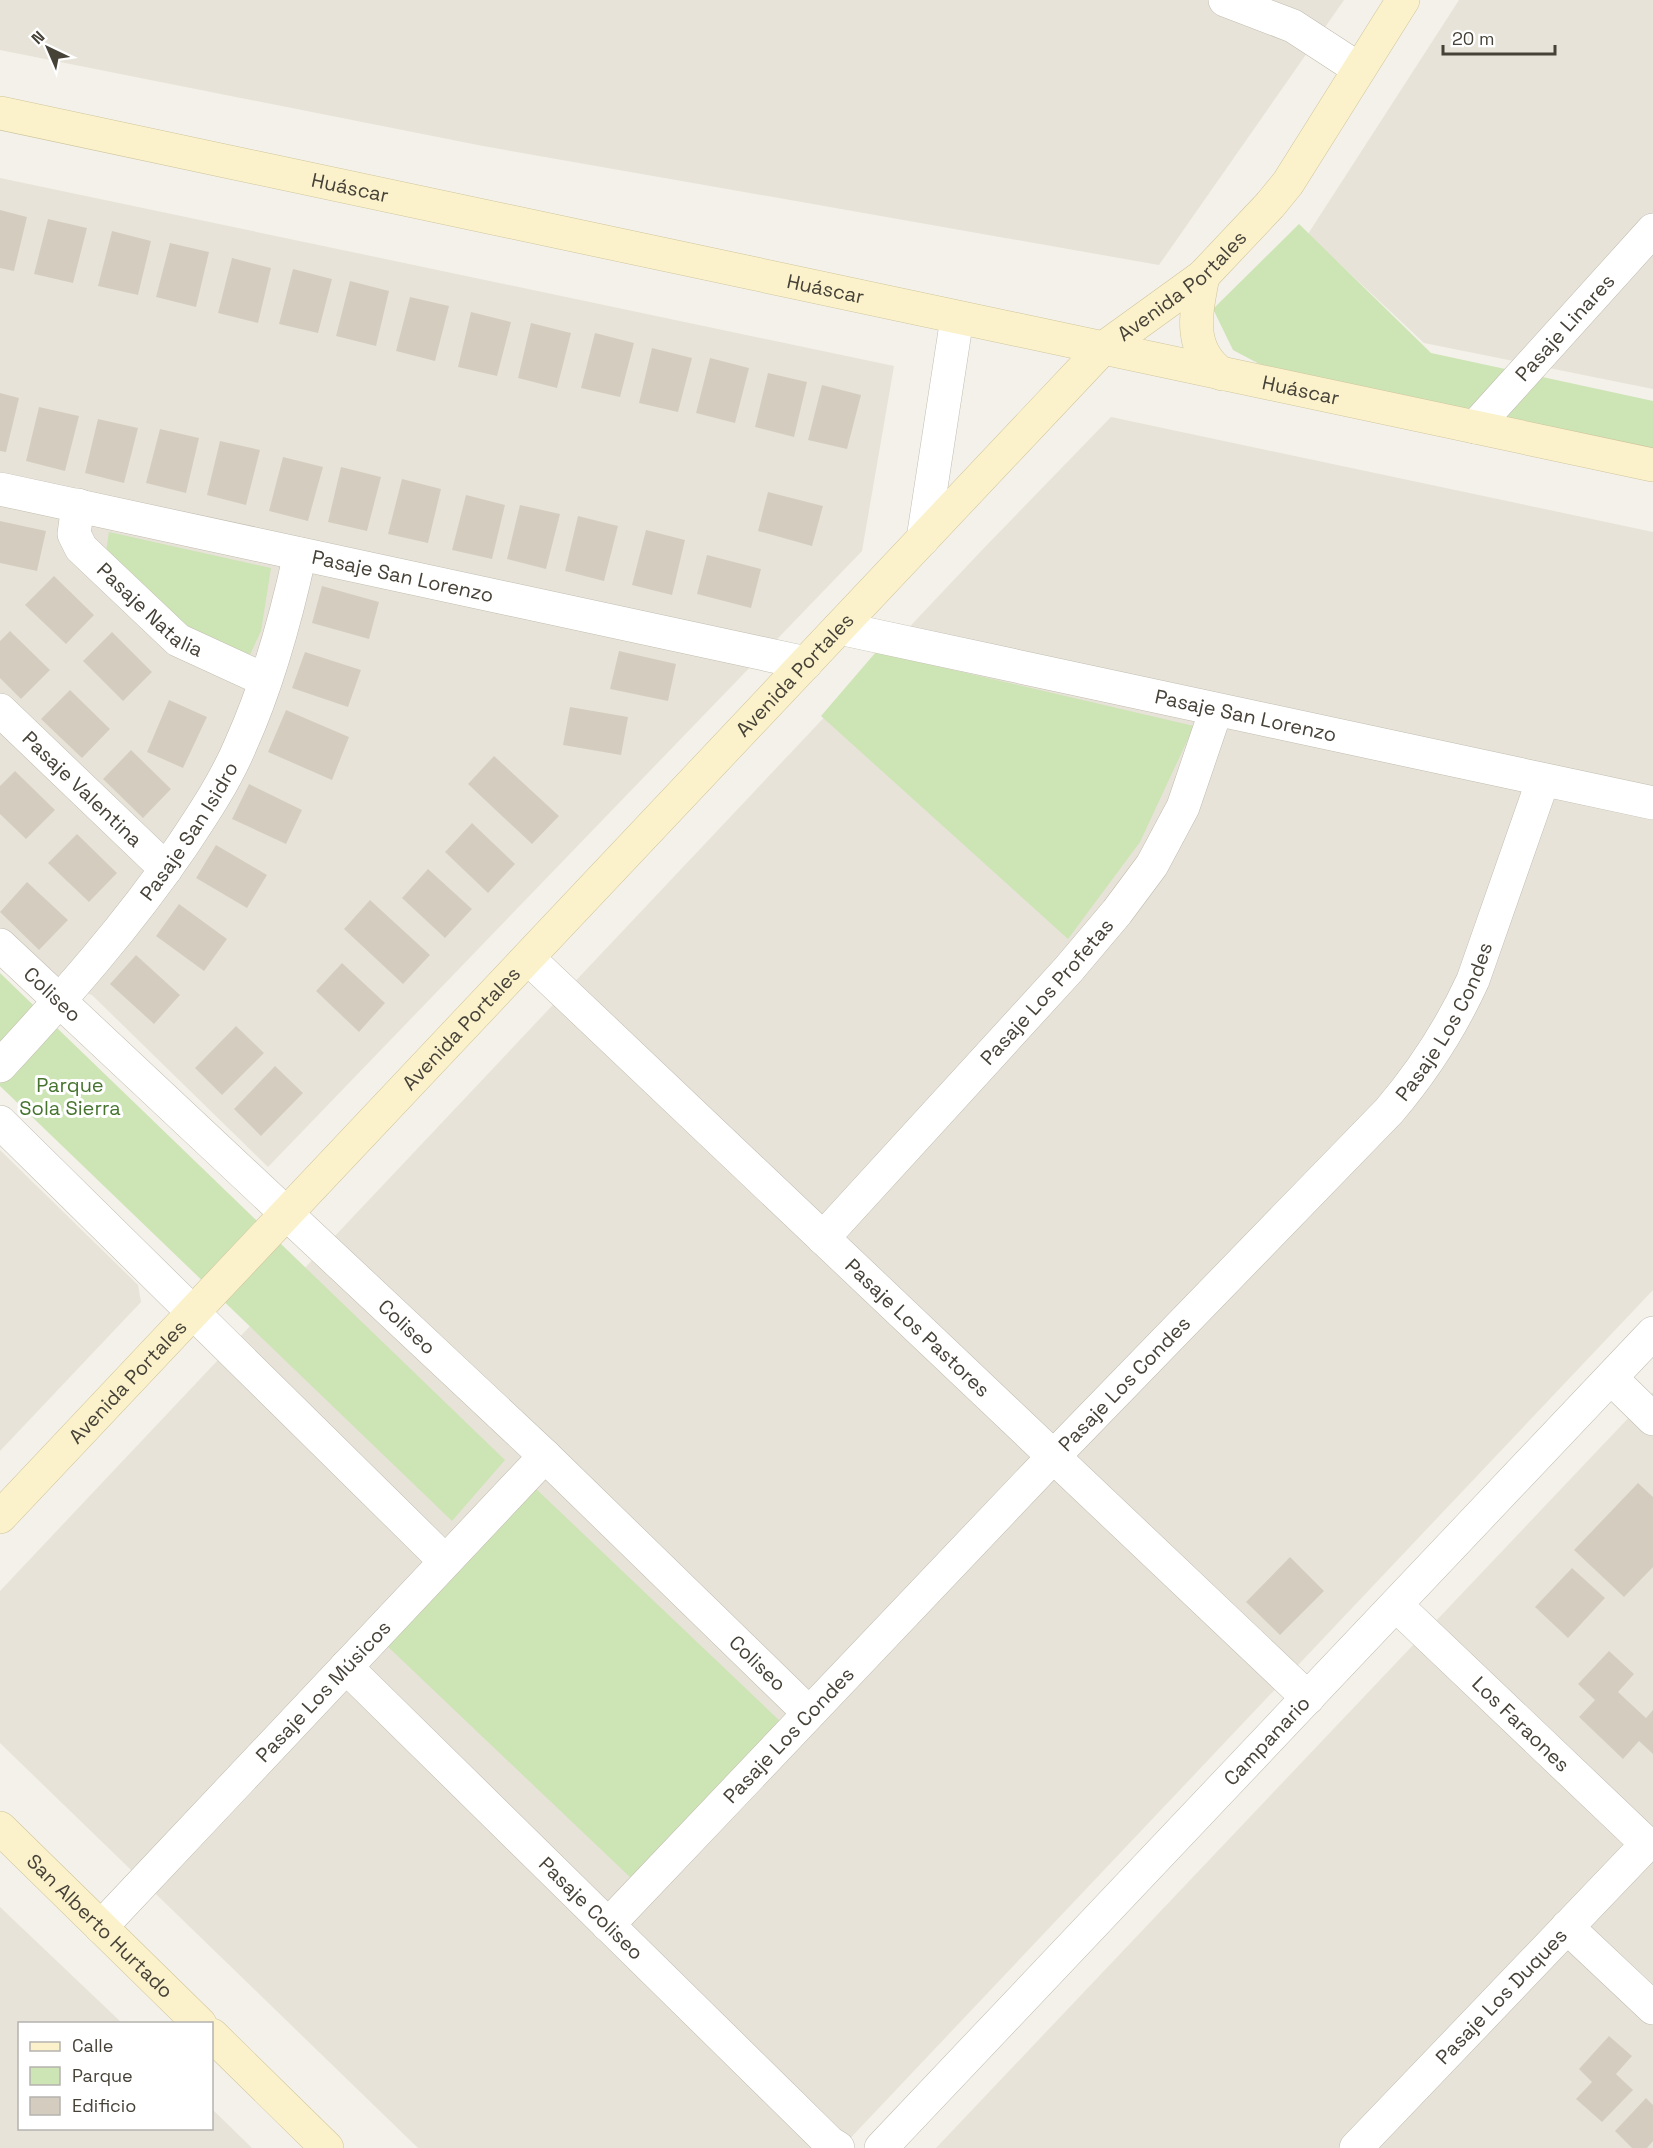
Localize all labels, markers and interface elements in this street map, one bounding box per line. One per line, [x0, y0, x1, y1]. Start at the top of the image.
north arrow [18, 18, 78, 78]
scale bar [1443, 18, 1556, 56]
text: N [27, 26, 49, 49]
text: 20 m [1452, 27, 1495, 50]
street label: Huáscar [309, 167, 391, 208]
street label: Avenida Portales [1112, 225, 1252, 347]
street label: Huáscar [784, 268, 867, 310]
street label: Pasaje Linares [1510, 268, 1620, 387]
street label: Huáscar [1260, 369, 1342, 411]
street label: Pasaje San Lorenzo [309, 544, 496, 608]
street label: Pasaje Natalia [91, 557, 207, 663]
street label: Avenida Portales [730, 607, 859, 742]
street label: Pasaje San Lorenzo [1152, 683, 1339, 748]
street label: Pasaje Valentina [17, 725, 148, 852]
street label: Pasaje San Isidro [134, 757, 244, 906]
street label: Pasaje Los Profetas [975, 913, 1119, 1070]
street label: Pasaje Los Condes [1389, 939, 1498, 1106]
street label: Coliseo [18, 961, 87, 1028]
street label: Avenida Portales [397, 961, 526, 1096]
park label: Parque Sola Sierra [19, 1072, 121, 1121]
street label: Pasaje Los Pastores [840, 1253, 996, 1403]
street label: Coliseo [373, 1293, 441, 1360]
street label: Pasaje Los Condes [1053, 1310, 1196, 1457]
street label: Avenida Portales [63, 1314, 192, 1449]
street label: Pasaje Los Músicos [250, 1615, 396, 1768]
street label: Coliseo [724, 1629, 792, 1697]
street label: Pasaje Los Condes [718, 1661, 860, 1809]
street label: Los Faraones [1466, 1671, 1576, 1777]
street label: Campanario [1218, 1690, 1316, 1791]
street label: San Alberto Hurtado [21, 1848, 179, 2004]
street label: Pasaje Coliseo [533, 1851, 649, 1965]
street label: Pasaje Los Duques [1430, 1923, 1573, 2070]
legend [18, 2022, 213, 2130]
text: Calle [72, 2034, 113, 2057]
text: Parque [72, 2064, 133, 2087]
text: Edificio [72, 2094, 136, 2117]

